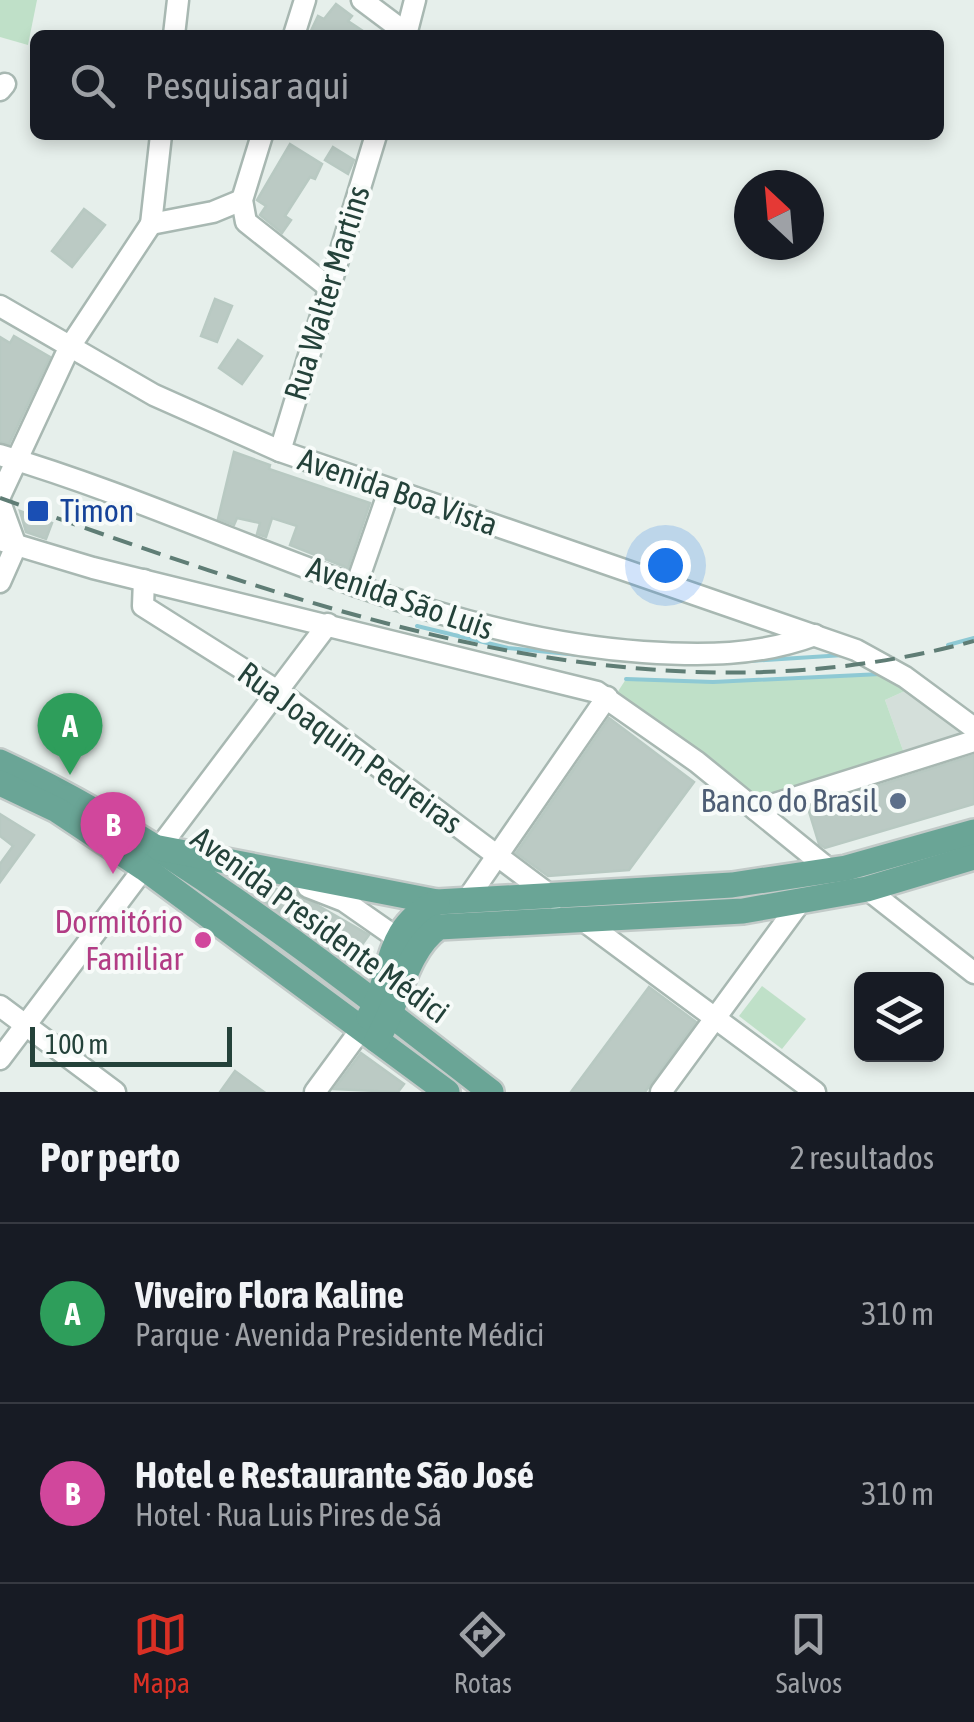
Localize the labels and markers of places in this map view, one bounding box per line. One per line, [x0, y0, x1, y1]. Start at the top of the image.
place label: Timon [60, 492, 134, 529]
marker: Timon [25, 498, 51, 524]
pin: A [38, 692, 102, 775]
place label: Banco do Brasil [701, 782, 879, 819]
marker: Banco do Brasil [887, 790, 909, 812]
pin: B [80, 792, 146, 874]
place label: Dormitório Familiar [54, 903, 184, 977]
marker: Dormitório Familiar [192, 929, 214, 951]

